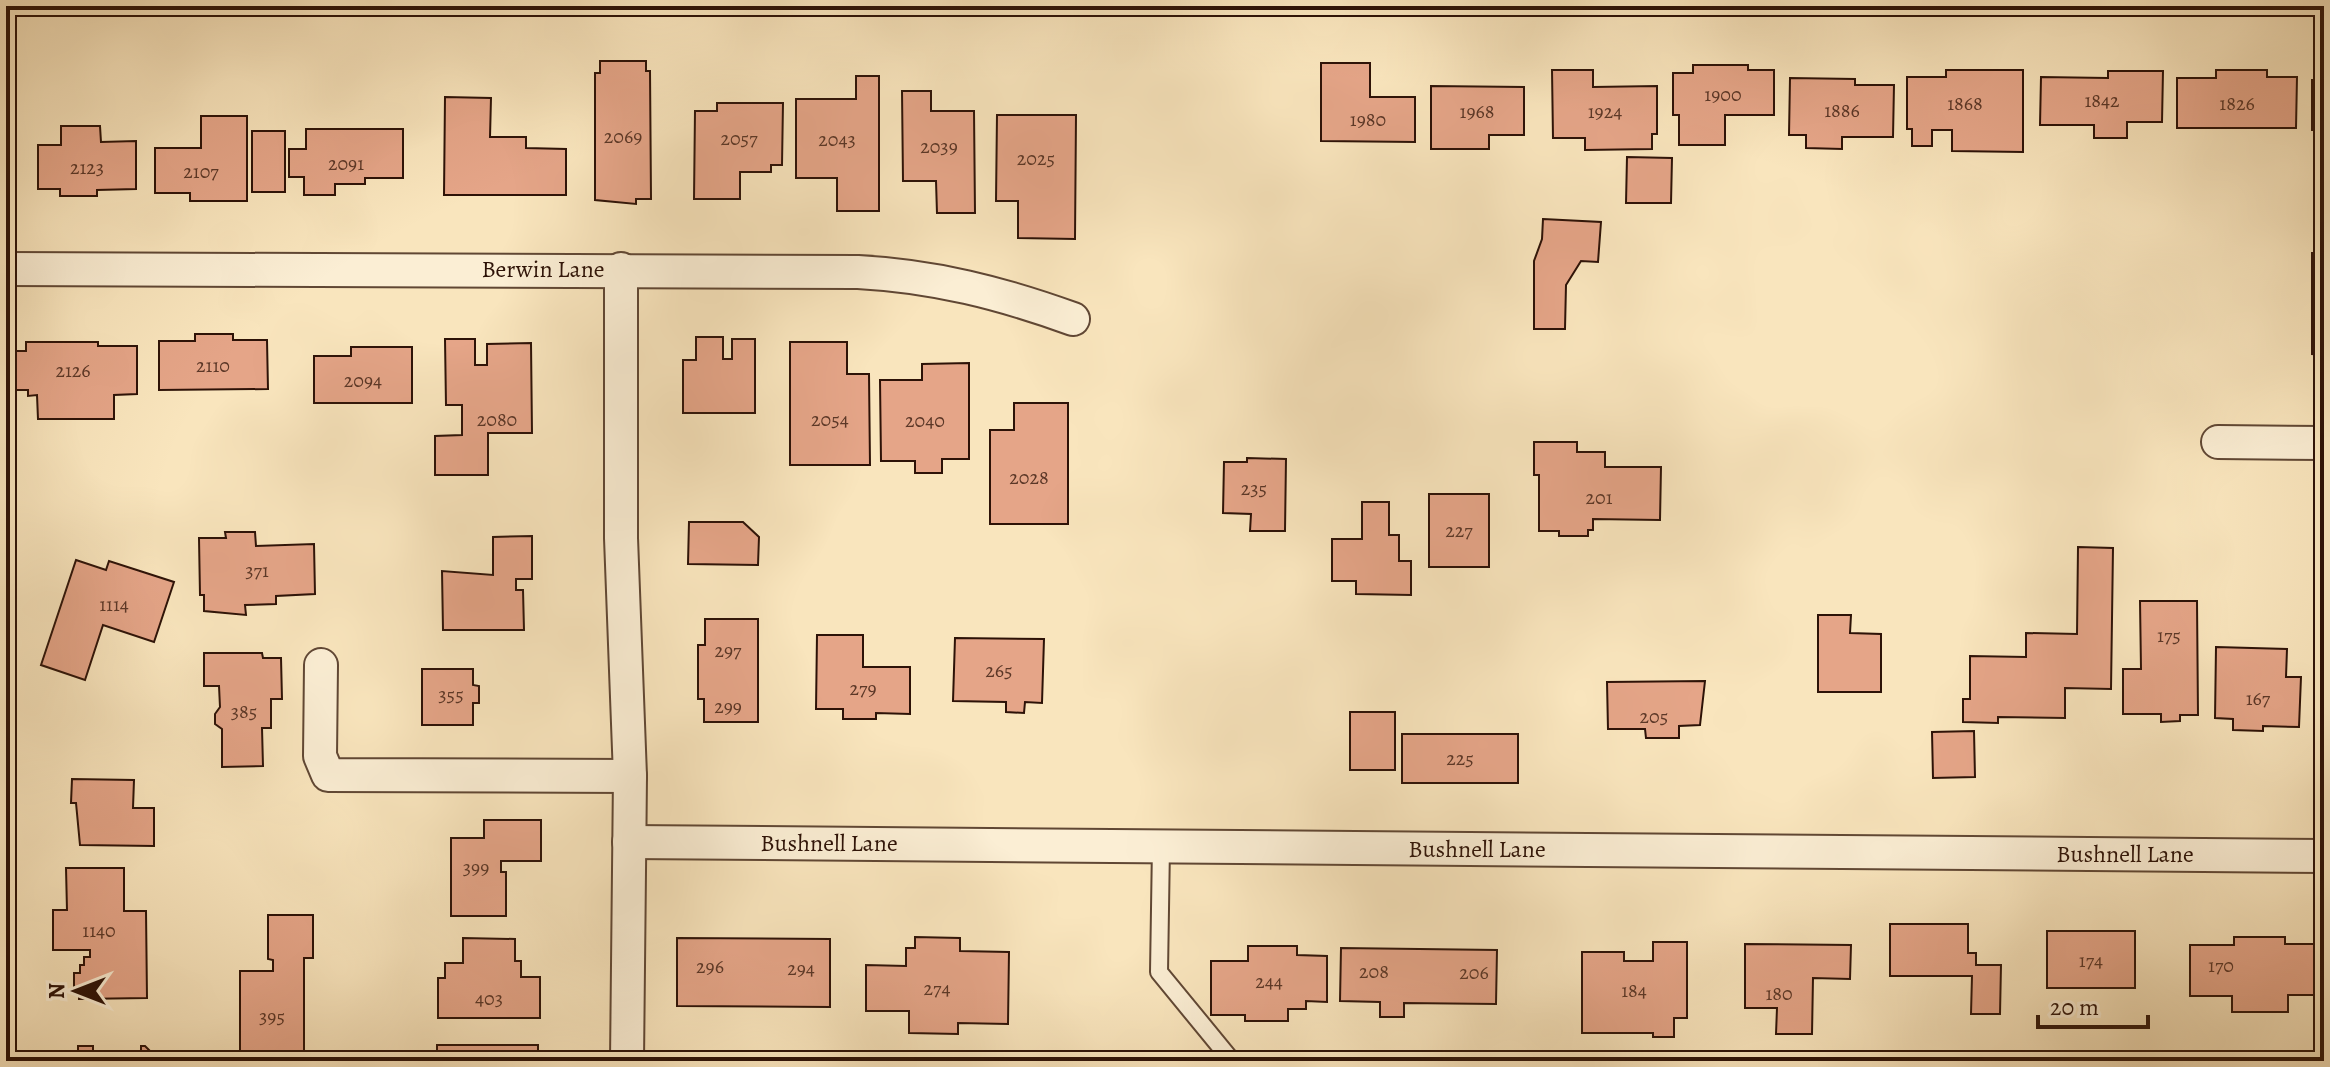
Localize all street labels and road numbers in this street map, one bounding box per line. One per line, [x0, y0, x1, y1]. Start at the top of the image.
street label: Berwin Lane [481, 253, 605, 285]
street label: Bushnell Lane [760, 827, 898, 859]
street label: Bushnell Lane [1408, 833, 1546, 865]
street label: Bushnell Lane [2056, 838, 2194, 870]

